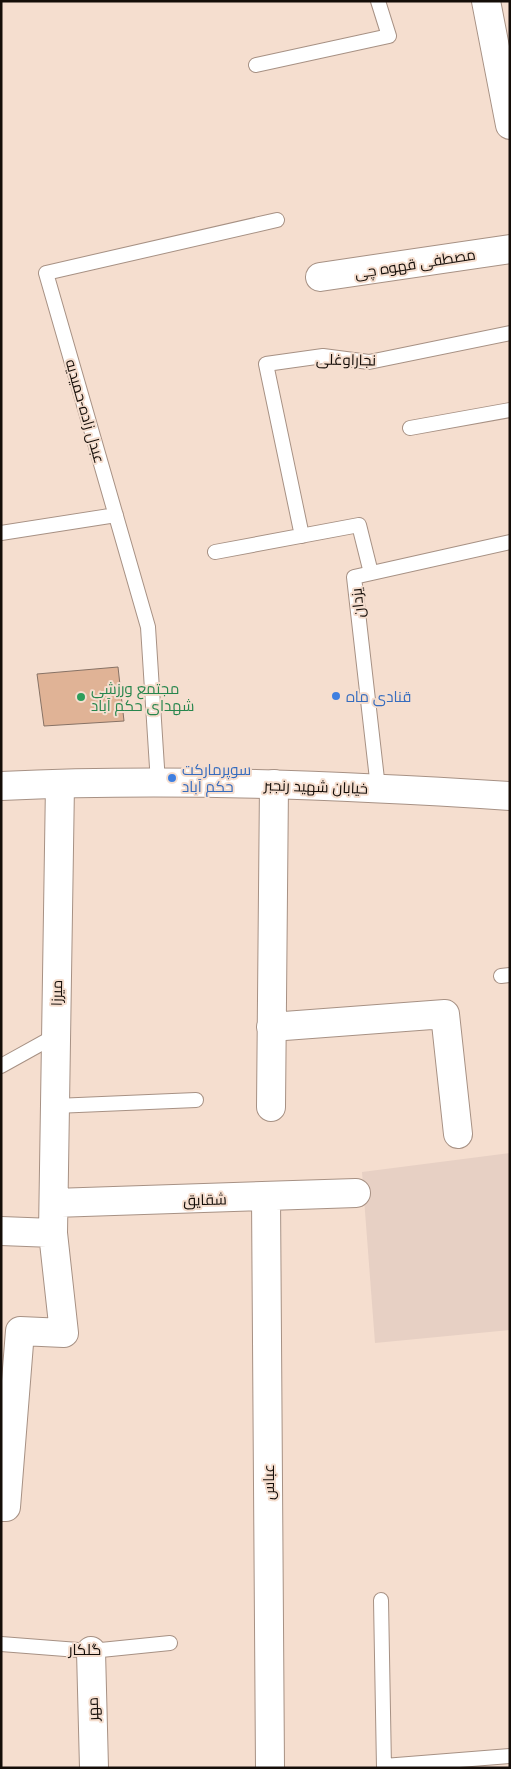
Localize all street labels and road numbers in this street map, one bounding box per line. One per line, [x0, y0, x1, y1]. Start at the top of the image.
street label: مصطفی قهوه چی [353, 244, 477, 283]
street label: نجاراوغلی [316, 348, 376, 371]
street label: عبدل زاده-حمیدیه [62, 357, 110, 465]
street label: یزدان [345, 587, 369, 619]
street label: خیابان شهید رنجبر [263, 774, 368, 799]
street label: میرزا [46, 980, 66, 1006]
street label: شقایق [183, 1189, 227, 1210]
street label: عباس [258, 1464, 279, 1500]
street label: گلکار [68, 1639, 101, 1659]
street label: مهر [82, 1697, 103, 1722]

